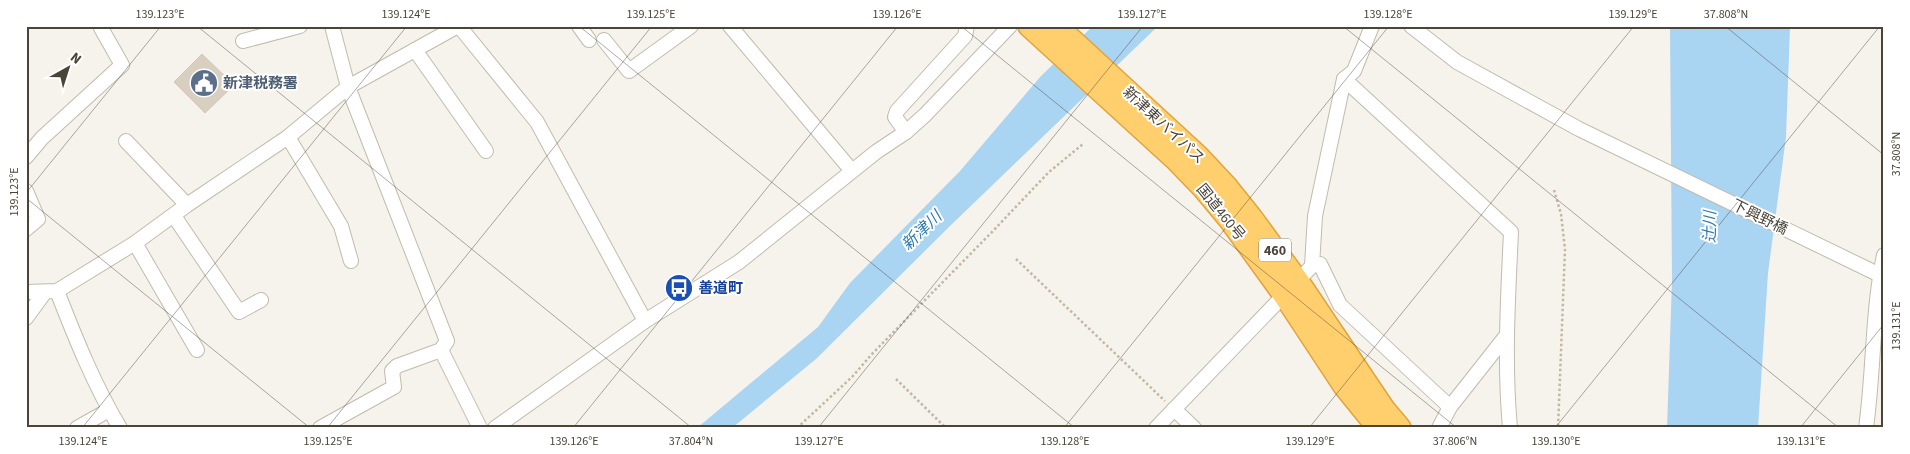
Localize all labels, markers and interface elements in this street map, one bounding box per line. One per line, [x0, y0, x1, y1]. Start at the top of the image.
text: 139.123°E [135, 6, 185, 23]
text: 139.124°E [381, 6, 431, 23]
text: 139.125°E [626, 6, 676, 23]
text: 139.126°E [872, 6, 922, 23]
text: 139.127°E [1117, 6, 1167, 23]
text: 139.128°E [1363, 6, 1413, 23]
text: 139.129°E [1608, 6, 1658, 23]
text: 37.808°N [1704, 6, 1748, 23]
north arrow [42, 42, 92, 92]
text: N [66, 48, 85, 69]
public building icon: 新津税務署 [189, 68, 219, 98]
place label: 新津税務署 [223, 73, 298, 94]
street label: 新津東バイパス [1118, 82, 1209, 169]
text: 37.808°N [1888, 132, 1905, 176]
text: 139.123°E [6, 167, 23, 217]
street label: 国道460号 [1191, 180, 1250, 245]
street label: 下興野橋 [1728, 195, 1791, 240]
water label: 新津川 [897, 205, 948, 255]
water label: 辻川 [1699, 209, 1721, 243]
road number: 460 [1259, 238, 1291, 262]
bus stop icon: 善道町 [664, 273, 694, 303]
place label: 善道町 [698, 278, 743, 299]
text: 139.131°E [1888, 301, 1905, 351]
text: 139.124°E [58, 433, 108, 450]
text: 139.125°E [303, 433, 353, 450]
text: 139.126°E [549, 433, 599, 450]
text: 37.804°N [669, 433, 713, 450]
text: 139.127°E [794, 433, 844, 450]
text: 139.128°E [1040, 433, 1090, 450]
text: 139.129°E [1285, 433, 1335, 450]
text: 37.806°N [1433, 433, 1477, 450]
text: 139.130°E [1531, 433, 1581, 450]
text: 139.131°E [1776, 433, 1826, 450]

